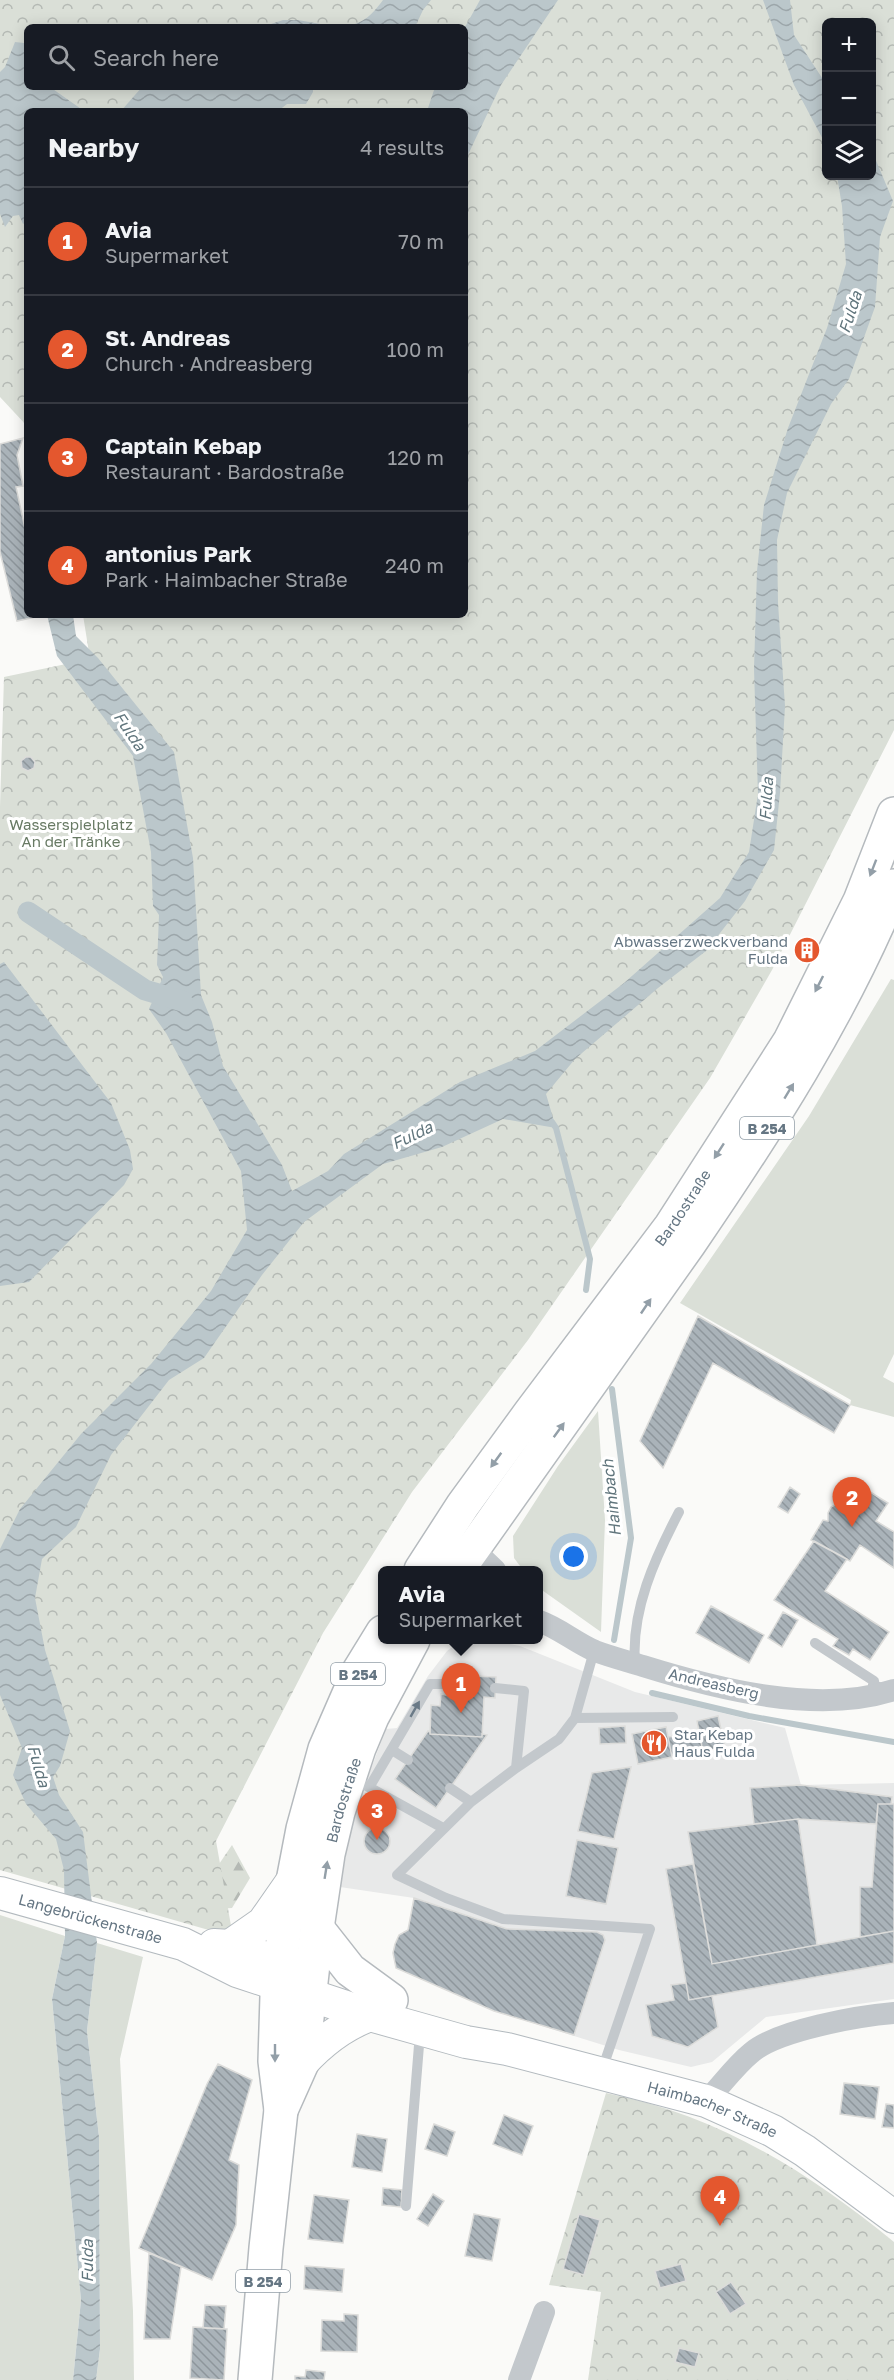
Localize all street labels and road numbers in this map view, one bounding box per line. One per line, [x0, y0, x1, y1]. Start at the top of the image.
road number: B 254 [740, 1117, 794, 1139]
street label: Bardostraße [650, 1166, 714, 1249]
road number: B 254 [331, 1663, 385, 1685]
street label: Andreasberg [667, 1664, 761, 1702]
street label: Bardostraße [322, 1755, 364, 1845]
street label: Langebrückenstraße [17, 1890, 165, 1947]
street label: Haimbacher Straße [645, 2077, 781, 2141]
road number: B 254 [236, 2270, 290, 2292]

